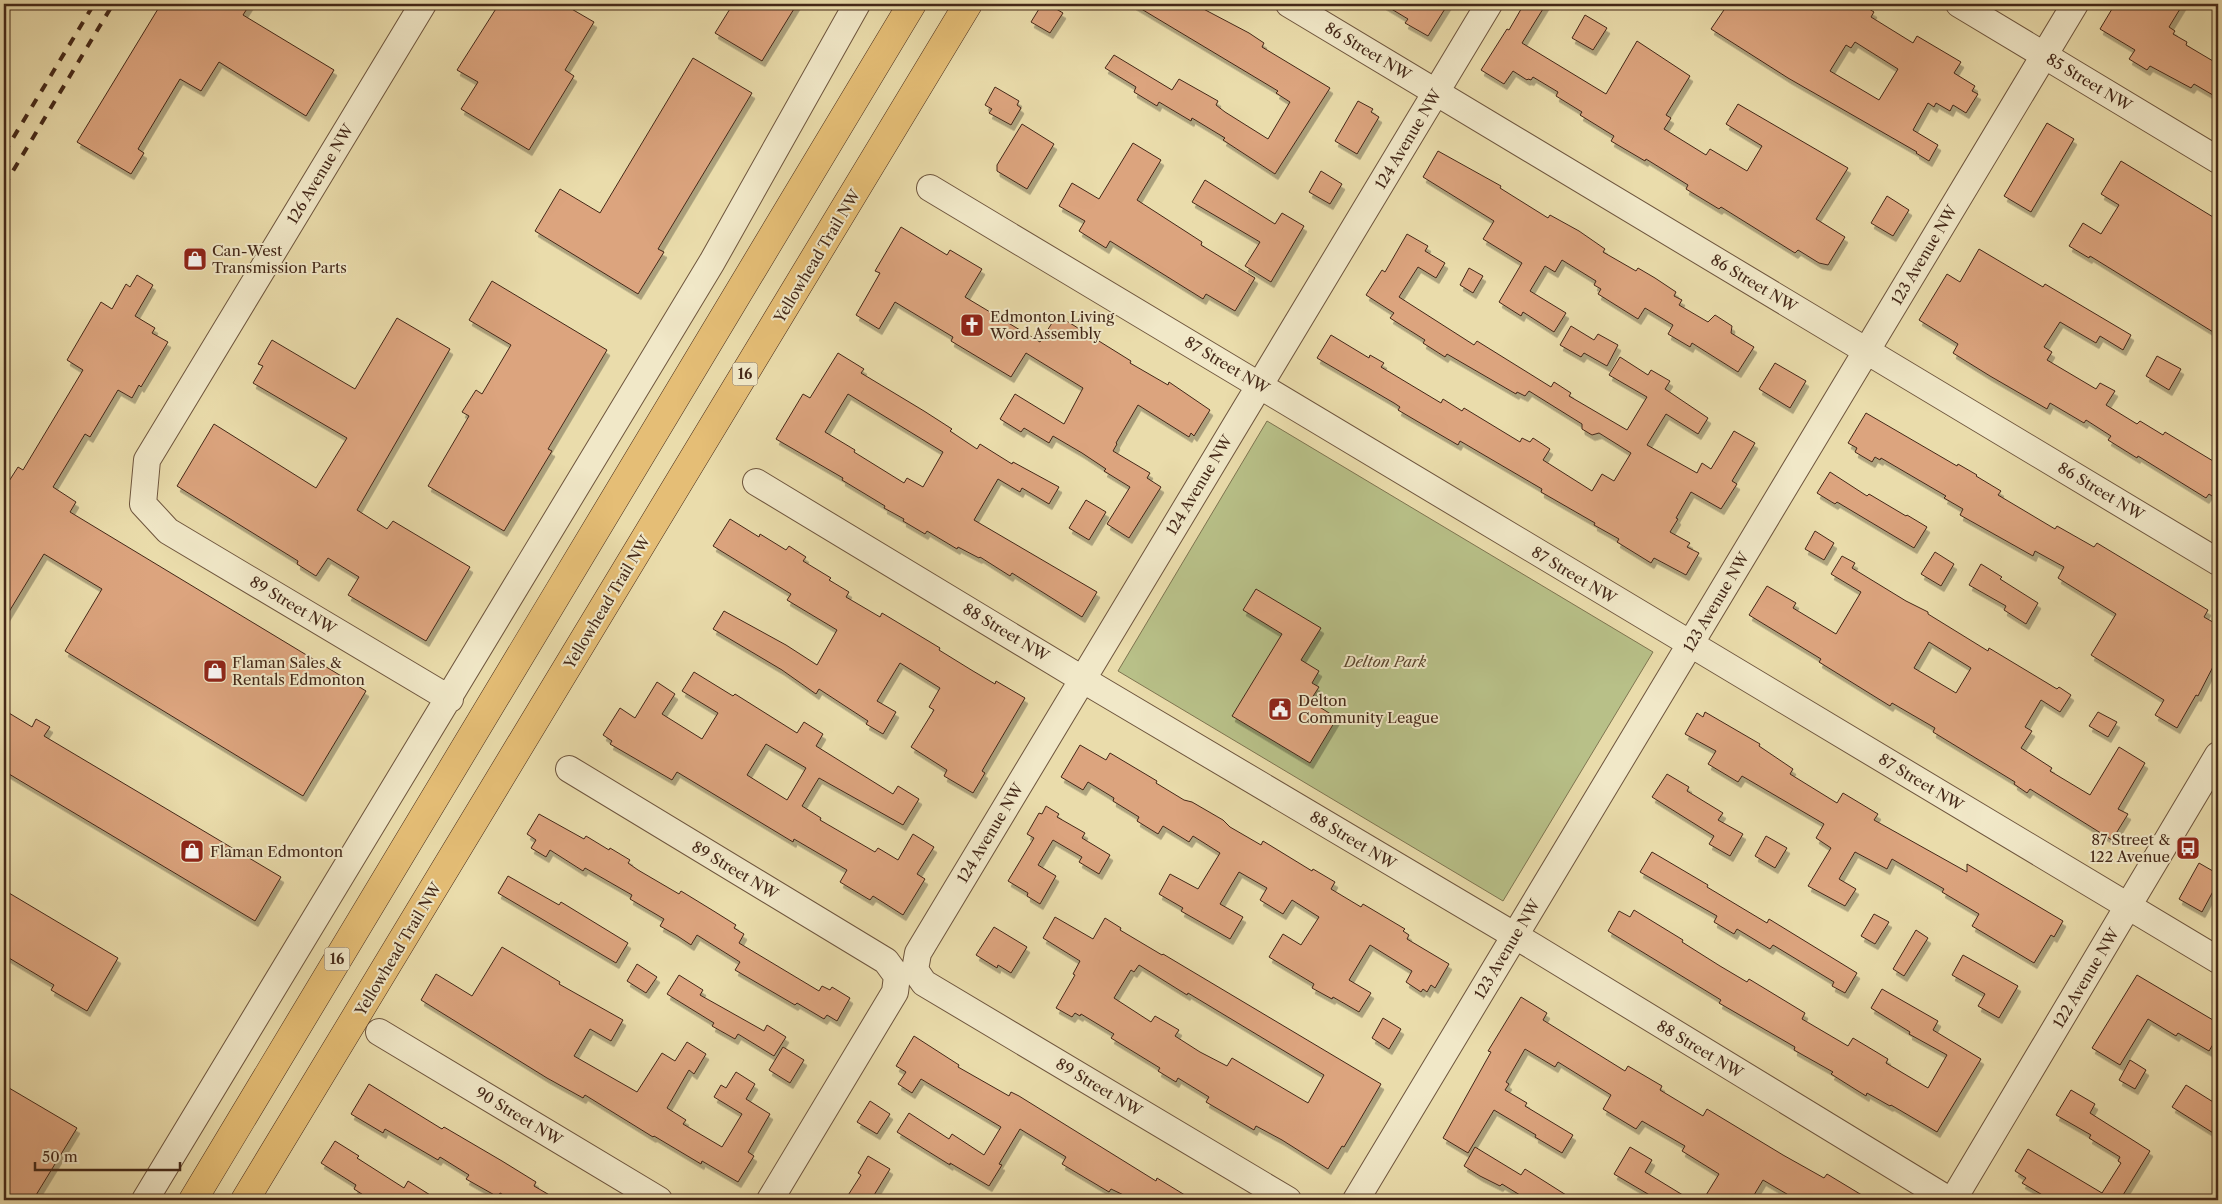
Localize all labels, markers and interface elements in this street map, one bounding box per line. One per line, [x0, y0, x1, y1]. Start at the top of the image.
street label: 86 Street NW [1322, 18, 1415, 84]
street label: 85 Street NW [2043, 49, 2136, 115]
street label: 124 Avenue NW [1371, 85, 1446, 192]
street label: 126 Avenue NW [283, 120, 358, 227]
street label: Yellowhead Trail NW [769, 185, 865, 327]
street label: 123 Avenue NW [1887, 201, 1961, 308]
place label: Can-West Transmission Parts [212, 241, 347, 277]
shop icon: Can-West Transmission Parts [182, 246, 208, 272]
street label: 86 Street NW [1708, 250, 1801, 316]
place label: Edmonton Living Word Assembly [989, 307, 1114, 343]
church icon: Edmonton Living Word Assembly [959, 312, 985, 338]
street label: 87 Street NW [1181, 332, 1273, 398]
road number: 16 [732, 362, 758, 386]
street label: 124 Avenue NW [1162, 431, 1237, 538]
street label: 86 Street NW [2055, 458, 2148, 524]
street label: Yellowhead Trail NW [559, 531, 655, 673]
street label: 87 Street NW [1528, 542, 1620, 608]
street label: 123 Avenue NW [1679, 548, 1753, 655]
street label: 89 Street NW [247, 572, 340, 638]
street label: 88 Street NW [959, 599, 1053, 665]
park label: Delton Park [1343, 652, 1426, 671]
place label: Flaman Sales & Rentals Edmonton [232, 653, 365, 689]
shop icon: Flaman Sales & Rentals Edmonton [202, 658, 228, 684]
place label: Delton Community League [1298, 691, 1439, 727]
public building icon: Delton Community League [1267, 696, 1293, 722]
street label: 87 Street NW [1875, 749, 1967, 815]
street label: 124 Avenue NW [953, 779, 1028, 886]
street label: 88 Street NW [1306, 807, 1400, 873]
place label: 87 Street & 122 Avenue [2090, 830, 2170, 866]
bus stop icon: 87 Street & 122 Avenue [2175, 835, 2201, 861]
street label: 89 Street NW [689, 837, 782, 903]
shop icon: Flaman Edmonton [179, 838, 205, 864]
place label: Flaman Edmonton [210, 842, 344, 861]
street label: Yellowhead Trail NW [350, 878, 446, 1020]
street label: 123 Avenue NW [1470, 895, 1544, 1002]
street label: 122 Avenue NW [2049, 924, 2124, 1031]
road number: 16 [324, 948, 350, 971]
street label: 88 Street NW [1653, 1016, 1747, 1082]
street label: 89 Street NW [1053, 1054, 1146, 1120]
street label: 90 Street NW [472, 1083, 566, 1150]
scale bar [35, 1139, 180, 1171]
text: 50 m [42, 1147, 78, 1166]

